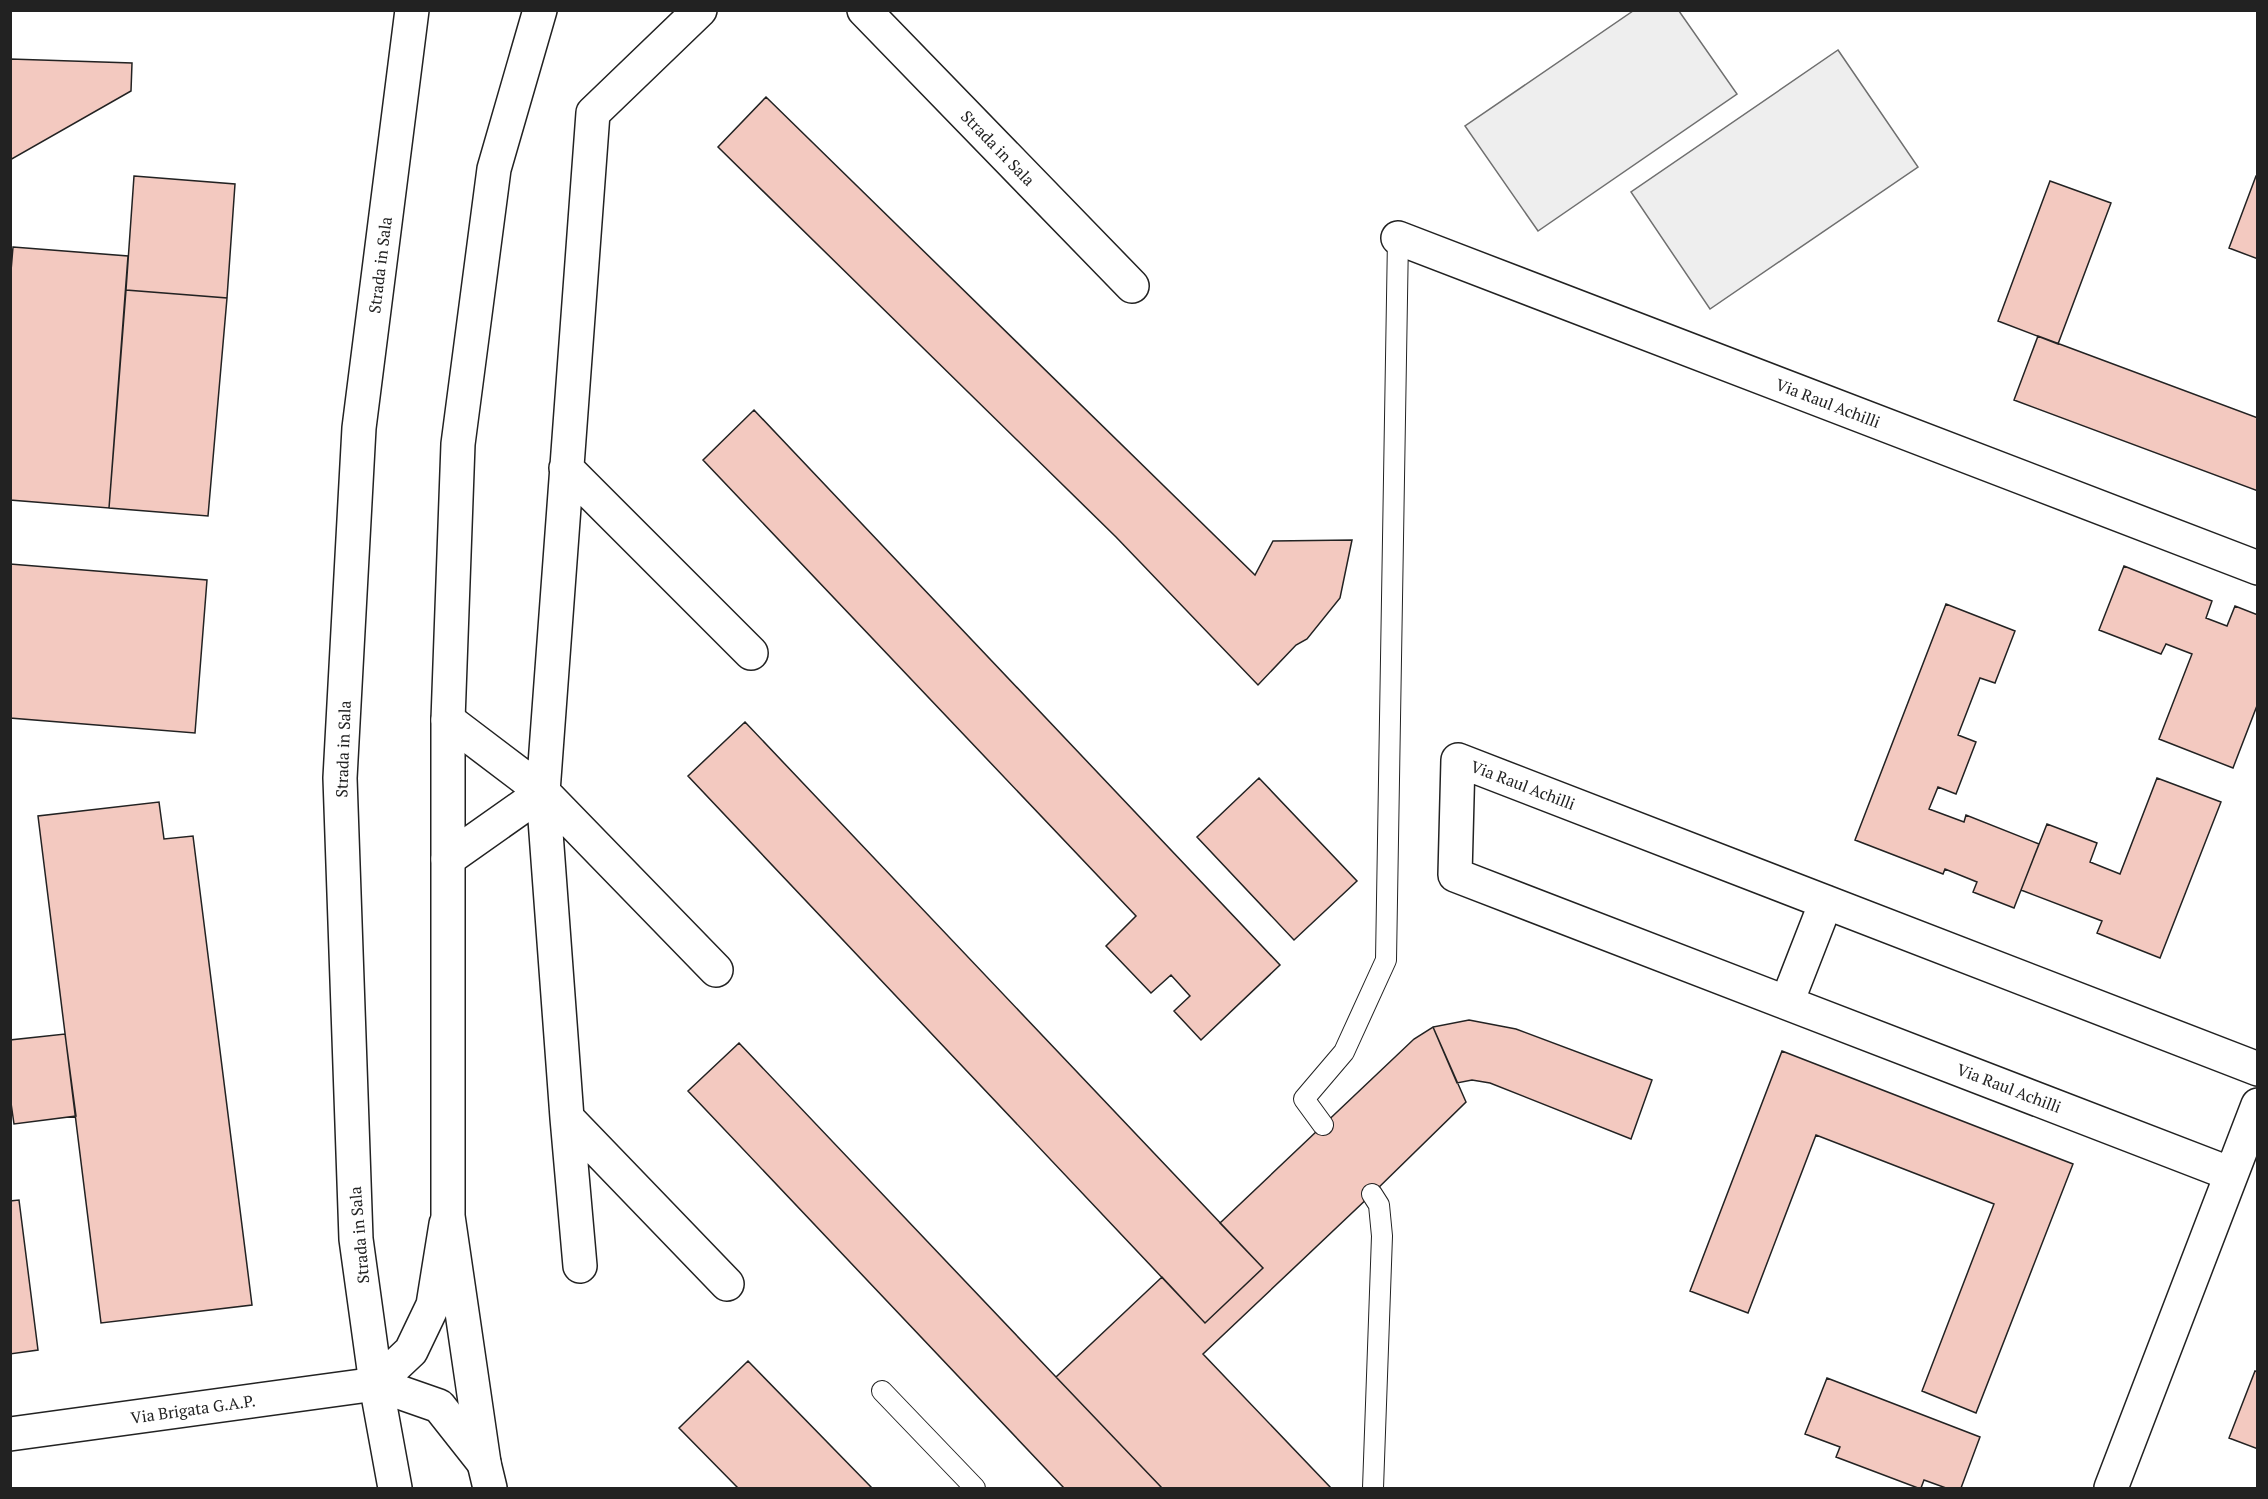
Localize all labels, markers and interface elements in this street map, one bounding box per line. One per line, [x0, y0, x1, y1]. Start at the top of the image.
street label: Strada in Sala [956, 105, 1040, 191]
street label: Strada in Sala [363, 215, 397, 315]
street label: Via Raul Achilli [1773, 373, 1883, 433]
street label: Strada in Sala [330, 700, 356, 798]
street label: Via Raul Achilli [1468, 755, 1578, 815]
street label: Via Raul Achilli [1954, 1058, 2064, 1118]
street label: Strada in Sala [344, 1186, 374, 1284]
street label: Via Brigata G.A.P. [129, 1389, 257, 1429]

